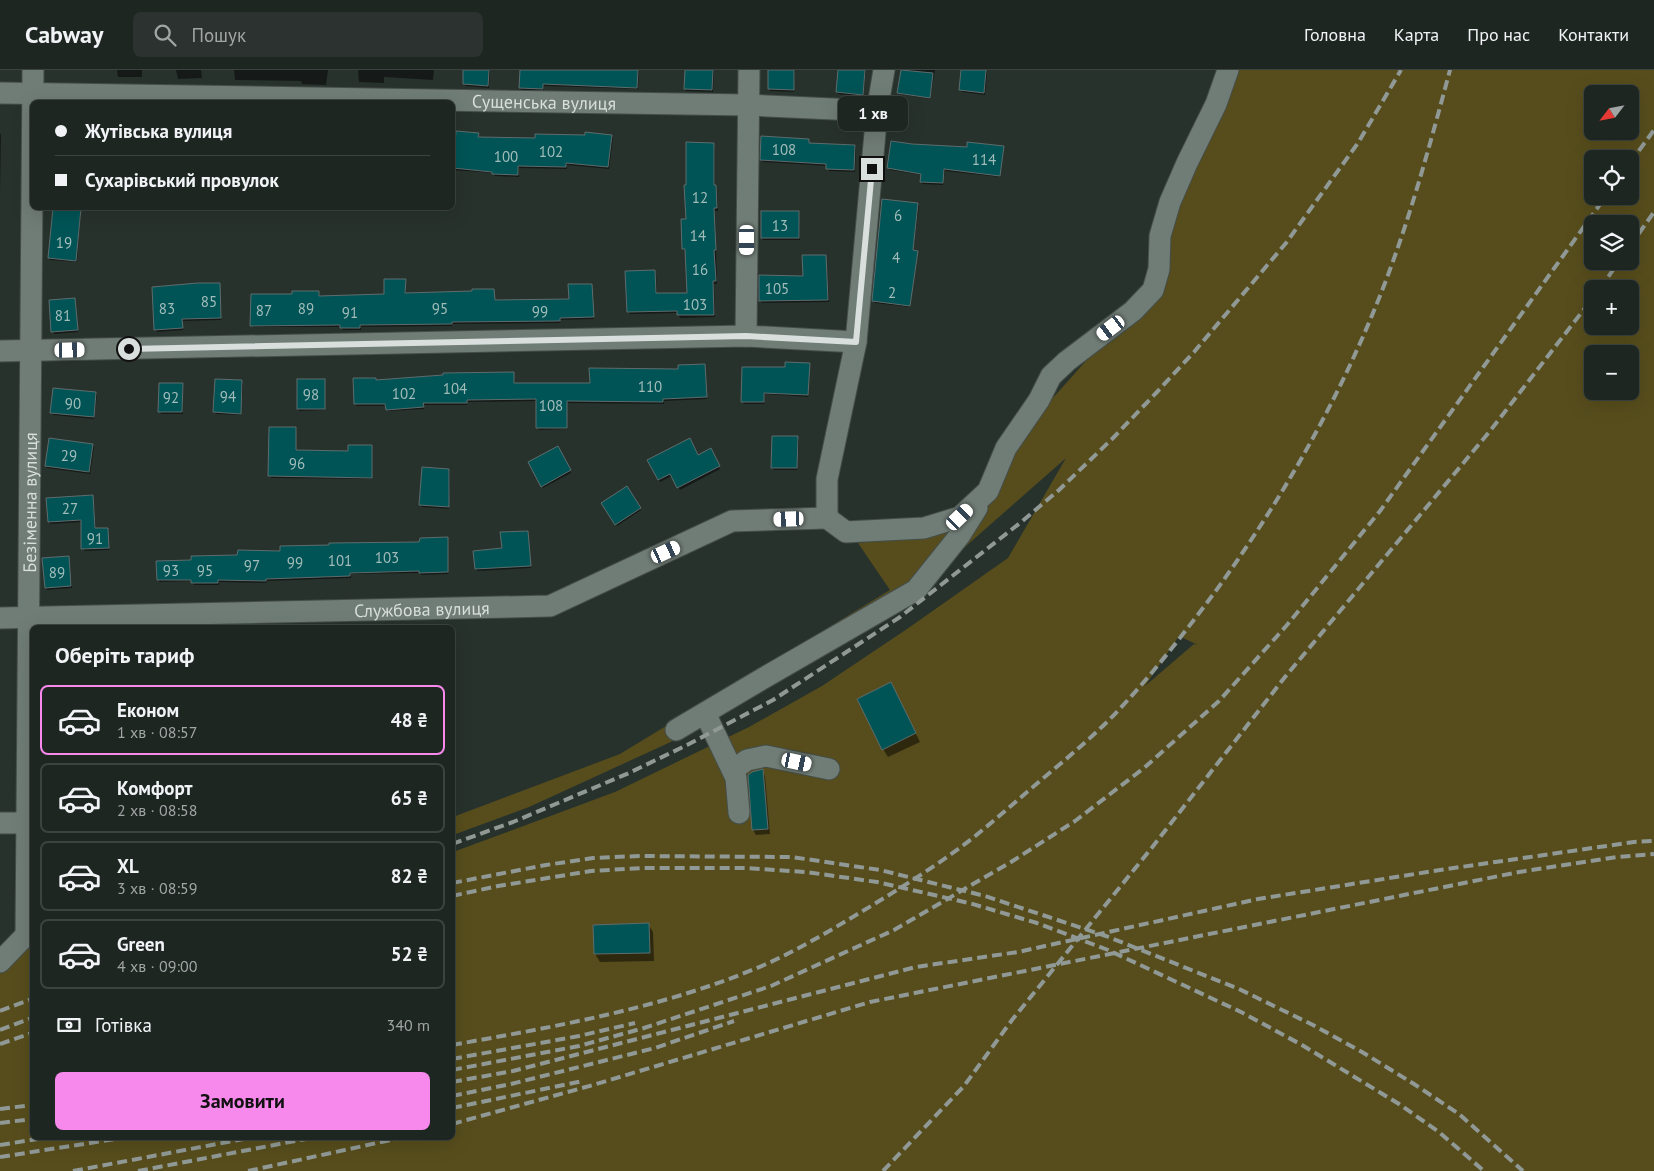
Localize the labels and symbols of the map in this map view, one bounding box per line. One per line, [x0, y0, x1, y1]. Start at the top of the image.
north arrow [1584, 85, 1639, 140]
street label: Сущенська вулиця [472, 89, 616, 114]
callout: 1 хв [837, 97, 907, 132]
house number: 108 [772, 140, 796, 159]
house number: 102 [539, 142, 563, 161]
house number: 100 [494, 147, 518, 166]
house number: 114 [972, 150, 996, 169]
route end [861, 158, 883, 180]
house number: 12 [692, 188, 708, 207]
house number: 6 [894, 206, 902, 225]
house number: 13 [772, 216, 788, 235]
car [739, 225, 754, 255]
house number: 14 [690, 226, 706, 245]
house number: 19 [56, 233, 72, 252]
house number: 4 [892, 248, 900, 267]
house number: 16 [692, 260, 708, 279]
house number: 105 [765, 279, 789, 298]
house number: 2 [888, 283, 896, 302]
house number: 85 [201, 292, 217, 311]
house number: 103 [683, 295, 707, 314]
house number: 83 [159, 299, 175, 318]
house number: 89 [298, 299, 314, 318]
house number: 95 [432, 299, 448, 318]
house number: 87 [256, 301, 272, 320]
house number: 99 [532, 302, 548, 321]
house number: 91 [342, 303, 358, 322]
house number: 81 [55, 306, 71, 325]
car [1094, 313, 1127, 343]
route start [118, 338, 140, 360]
car [54, 342, 85, 358]
house number: 110 [638, 377, 662, 396]
house number: 104 [443, 379, 467, 398]
house number: 102 [392, 384, 416, 403]
house number: 98 [303, 385, 319, 404]
house number: 94 [220, 387, 236, 406]
house number: 92 [163, 388, 179, 407]
house number: 90 [65, 394, 81, 413]
house number: 108 [539, 396, 563, 415]
street label: Безіменна вулиця [17, 432, 42, 573]
house number: 29 [61, 446, 77, 465]
house number: 96 [289, 454, 305, 473]
house number: 27 [62, 499, 78, 518]
car [943, 501, 976, 533]
car [773, 511, 804, 527]
house number: 91 [87, 529, 103, 548]
car [649, 539, 682, 565]
house number: 103 [375, 548, 399, 567]
house number: 101 [328, 551, 352, 570]
house number: 99 [287, 553, 303, 572]
house number: 97 [244, 556, 260, 575]
house number: 93 [163, 561, 179, 580]
house number: 95 [197, 561, 213, 580]
house number: 89 [49, 563, 65, 582]
street label: Службова вулиця [354, 596, 490, 622]
car [780, 752, 813, 772]

